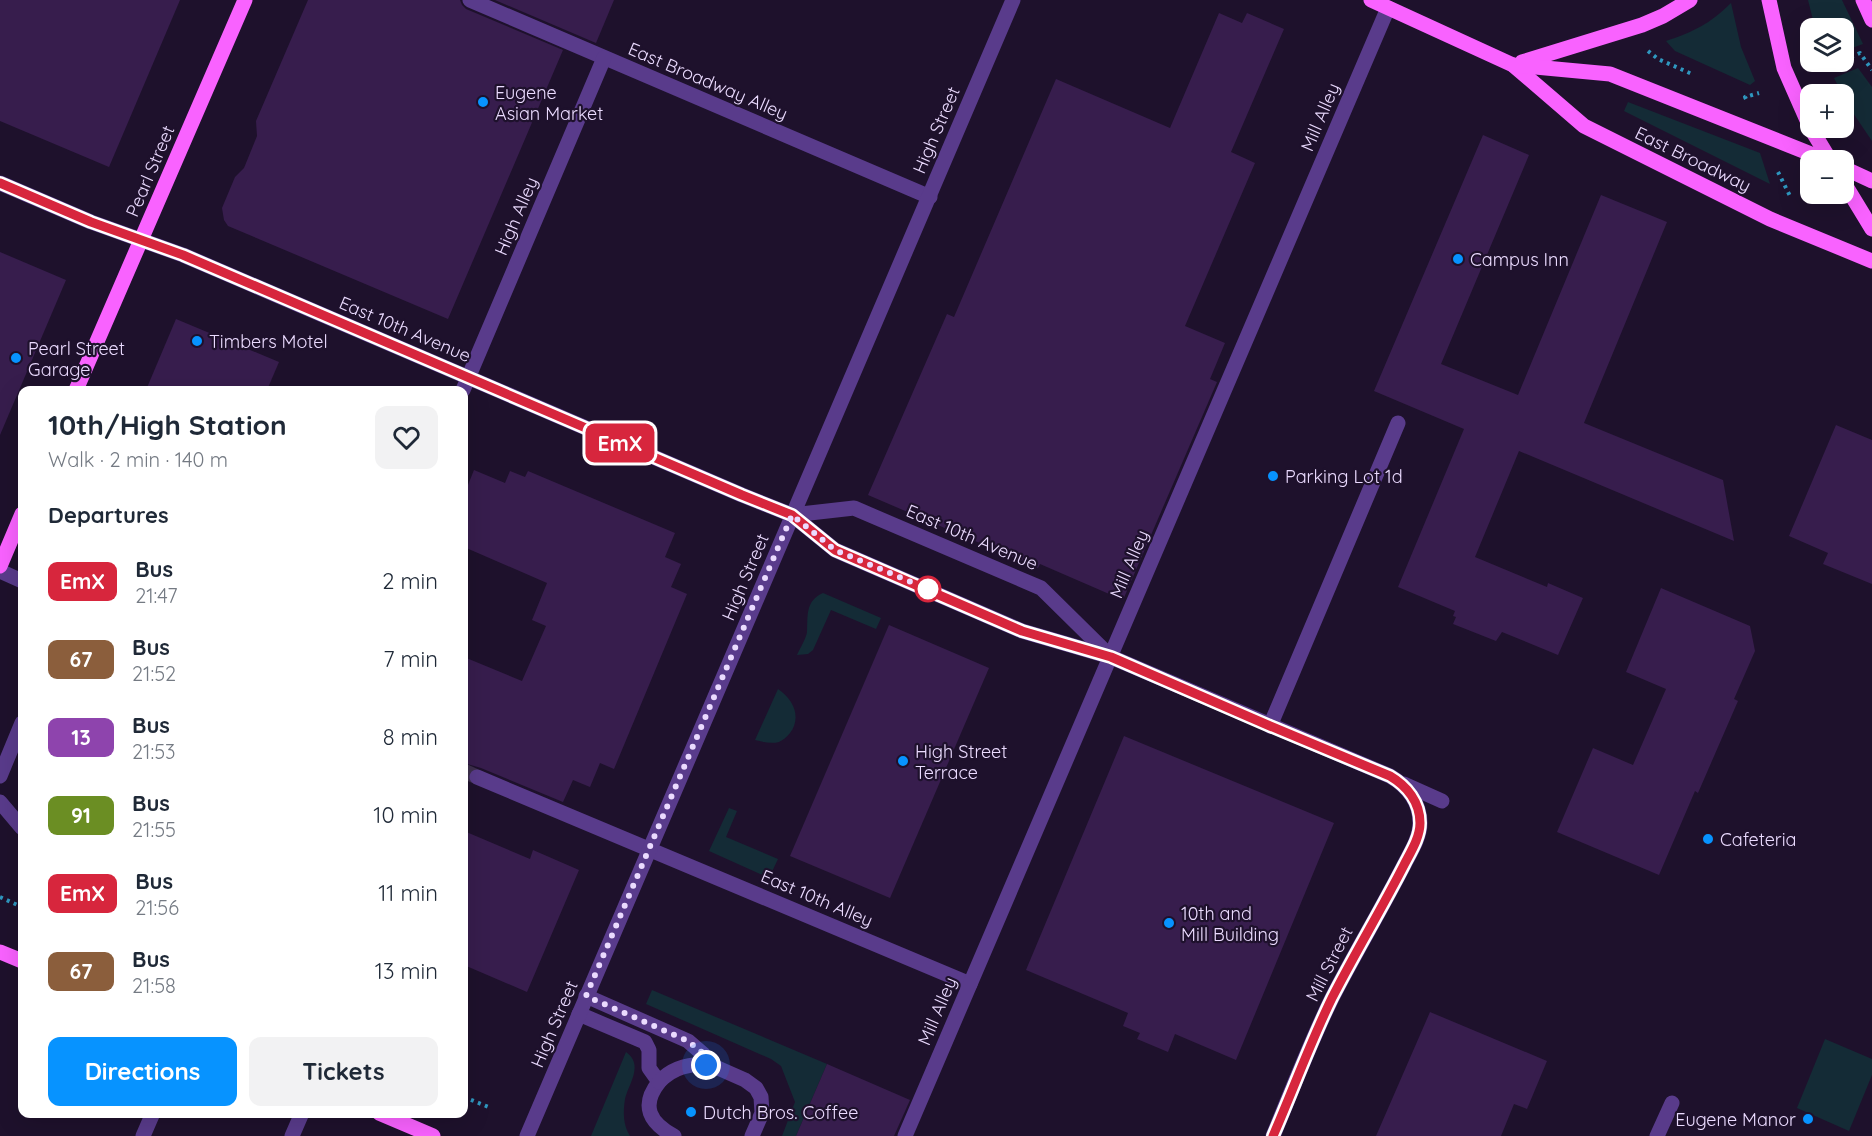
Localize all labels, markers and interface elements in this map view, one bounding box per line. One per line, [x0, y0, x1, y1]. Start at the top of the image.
map controls [1800, 18, 1854, 204]
button: layers [1800, 18, 1854, 72]
street label: East Broadway Alley [625, 37, 791, 125]
street label: Mill Alley [1295, 79, 1345, 155]
place label: Eugene Asian Market [495, 81, 603, 125]
street label: High Street [907, 83, 965, 177]
button: + [1800, 84, 1854, 138]
marker: Eugene Asian Market [476, 95, 490, 109]
street label: East Broadway [1631, 121, 1755, 197]
street label: Pearl Street [120, 122, 180, 220]
button: − [1800, 150, 1854, 204]
street label: High Alley [489, 173, 543, 259]
place label: Campus Inn [1470, 248, 1569, 271]
marker: Campus Inn [1451, 252, 1465, 266]
street label: East 10th Avenue [336, 291, 474, 367]
place label: Timbers Motel [209, 330, 328, 353]
marker: Timbers Motel [190, 334, 204, 348]
place label: Pearl Street Garage [28, 337, 125, 381]
marker: Pearl Street Garage [9, 351, 23, 365]
button: heart [375, 406, 438, 469]
text: 10th/High Station [48, 407, 287, 442]
line badge: EmX [586, 424, 654, 462]
text: EmX [597, 430, 643, 456]
text: Walk · 2 min · 140 m [48, 447, 228, 472]
place label: Parking Lot 1d [1285, 465, 1403, 488]
marker: Parking Lot 1d [1266, 469, 1280, 483]
street label: East 10th Avenue [903, 499, 1041, 575]
text: Departures [48, 501, 169, 529]
street label: Mill Alley [1104, 526, 1154, 602]
street label: High Street [716, 530, 774, 624]
text: Bus [135, 555, 173, 583]
text: 2 min [382, 567, 438, 595]
text: EmX [60, 568, 105, 594]
unlabelled marker [915, 576, 941, 602]
text: 21:47 [135, 583, 178, 608]
text: Bus [132, 633, 170, 661]
text: 7 min [383, 645, 438, 673]
text: 67 [69, 646, 93, 672]
text: 21:52 [132, 661, 176, 686]
text: Bus [132, 711, 170, 739]
text: 8 min [383, 723, 438, 751]
text: 13 [71, 724, 91, 750]
text: 21:53 [132, 739, 176, 764]
place label: High Street Terrace [915, 740, 1007, 784]
marker: High Street Terrace [896, 754, 910, 768]
text: Bus [132, 789, 170, 817]
text: 10 min [373, 801, 438, 829]
text: 91 [71, 802, 91, 828]
text: 21:55 [132, 817, 176, 842]
place label: Cafeteria [1720, 828, 1797, 851]
marker: Cafeteria [1701, 832, 1715, 846]
street label: East 10th Alley [758, 864, 876, 932]
text: Bus [135, 867, 173, 895]
text: 11 min [378, 879, 438, 907]
text: EmX [60, 880, 105, 906]
text: 21:56 [135, 895, 179, 920]
place label: 10th and Mill Building [1181, 902, 1279, 946]
marker: 10th and Mill Building [1162, 916, 1176, 930]
street label: Mill Street [1300, 923, 1358, 1005]
text: Bus [132, 945, 170, 973]
text: 13 min [375, 957, 438, 985]
text: 67 [69, 958, 93, 984]
text: 21:58 [132, 973, 176, 998]
street label: Mill Alley [912, 973, 962, 1049]
street label: High Street [525, 977, 583, 1071]
button: Directions [48, 1037, 237, 1106]
button: Tickets [249, 1037, 438, 1106]
your location [691, 1050, 721, 1080]
place label: Dutch Bros. Coffee [703, 1101, 858, 1124]
marker: Dutch Bros. Coffee [684, 1105, 698, 1119]
place label: Eugene Manor [1675, 1108, 1796, 1131]
marker: Eugene Manor [1801, 1112, 1815, 1126]

